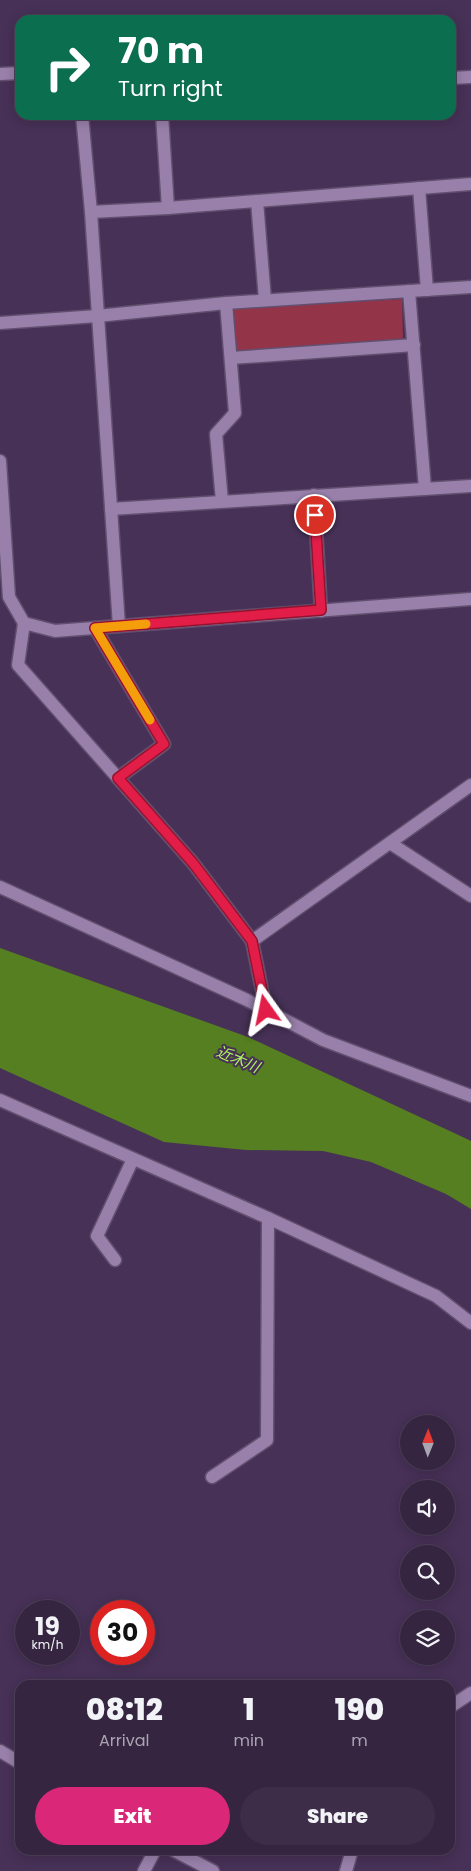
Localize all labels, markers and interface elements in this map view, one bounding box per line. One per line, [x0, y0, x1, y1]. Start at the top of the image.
text: 70 m [118, 26, 204, 75]
icon: right [35, 35, 100, 100]
text: Turn right [118, 73, 223, 104]
pin [294, 494, 336, 536]
icon: arrive [301, 501, 329, 529]
position arrow [239, 983, 291, 1035]
water label: 近木川 [213, 1041, 265, 1078]
north arrow [400, 1415, 455, 1470]
map controls [400, 1415, 455, 1665]
button: sound [400, 1480, 455, 1535]
button: search [400, 1545, 455, 1600]
speed limit sign: 30 [90, 1600, 155, 1665]
text: 19 [35, 1609, 60, 1644]
button: layers [400, 1610, 455, 1665]
text: km/h [32, 1636, 63, 1653]
text: 08:12 [86, 1688, 163, 1731]
text: 1 [243, 1688, 255, 1731]
text: 190 [335, 1688, 384, 1731]
text: Arrival [99, 1729, 149, 1752]
text: min [233, 1729, 264, 1752]
text: m [351, 1729, 368, 1752]
button: Exit [35, 1787, 230, 1845]
button: Share [240, 1787, 435, 1845]

